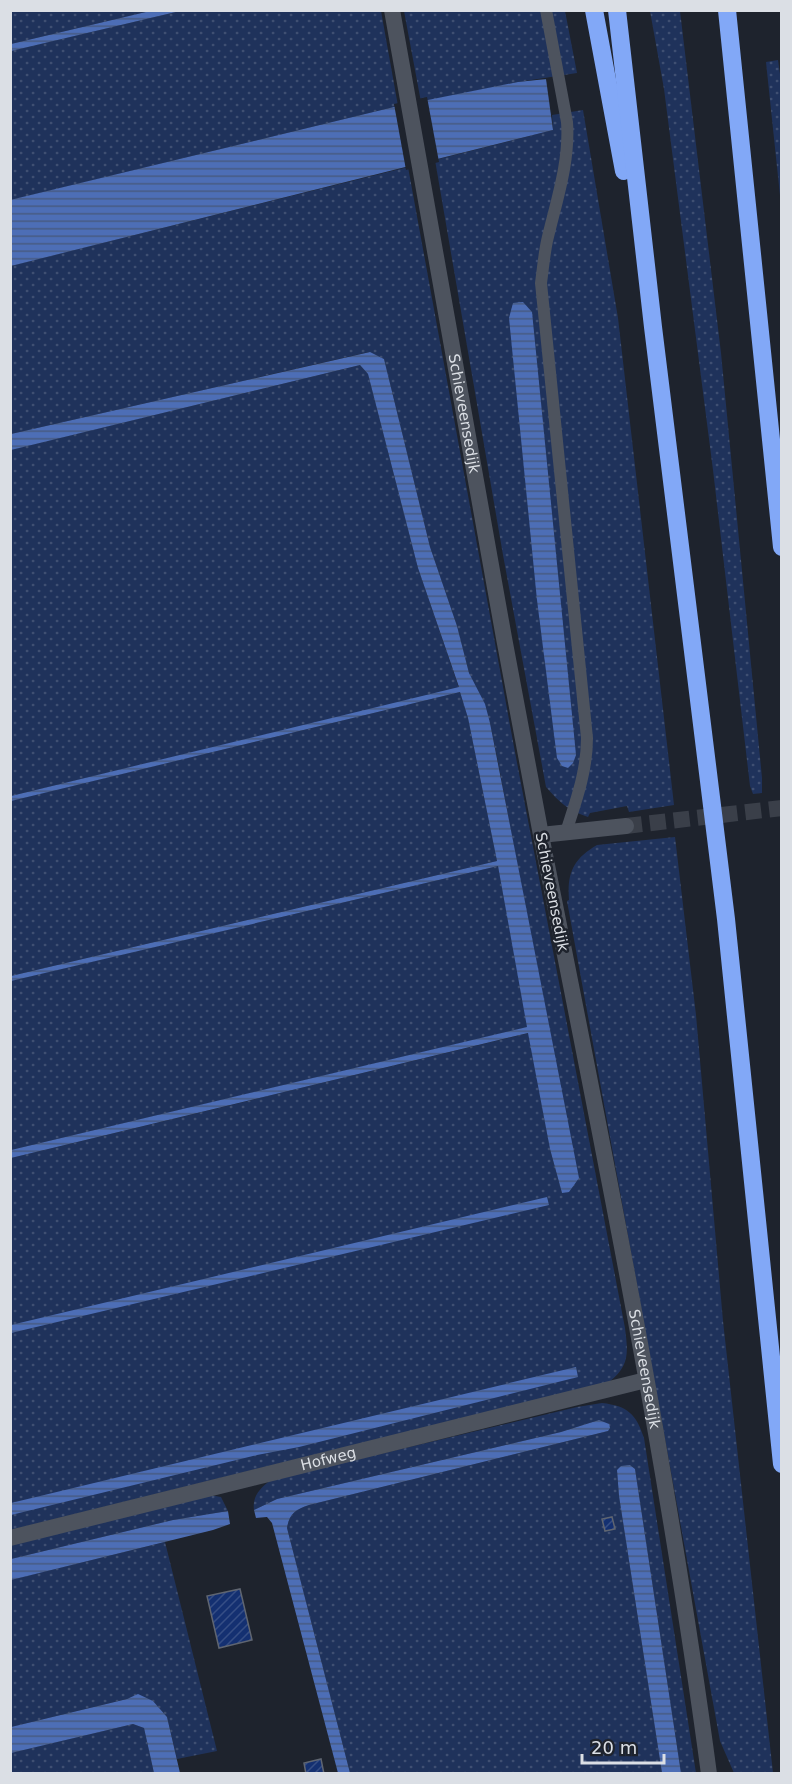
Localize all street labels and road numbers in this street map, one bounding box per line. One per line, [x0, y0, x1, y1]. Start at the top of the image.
street label: Schieveensedijk [444, 352, 484, 475]
street label: Schieveensedijk [532, 831, 572, 953]
street label: Schieveensedijk [625, 1308, 664, 1431]
street label: Hofweg [299, 1443, 358, 1474]

